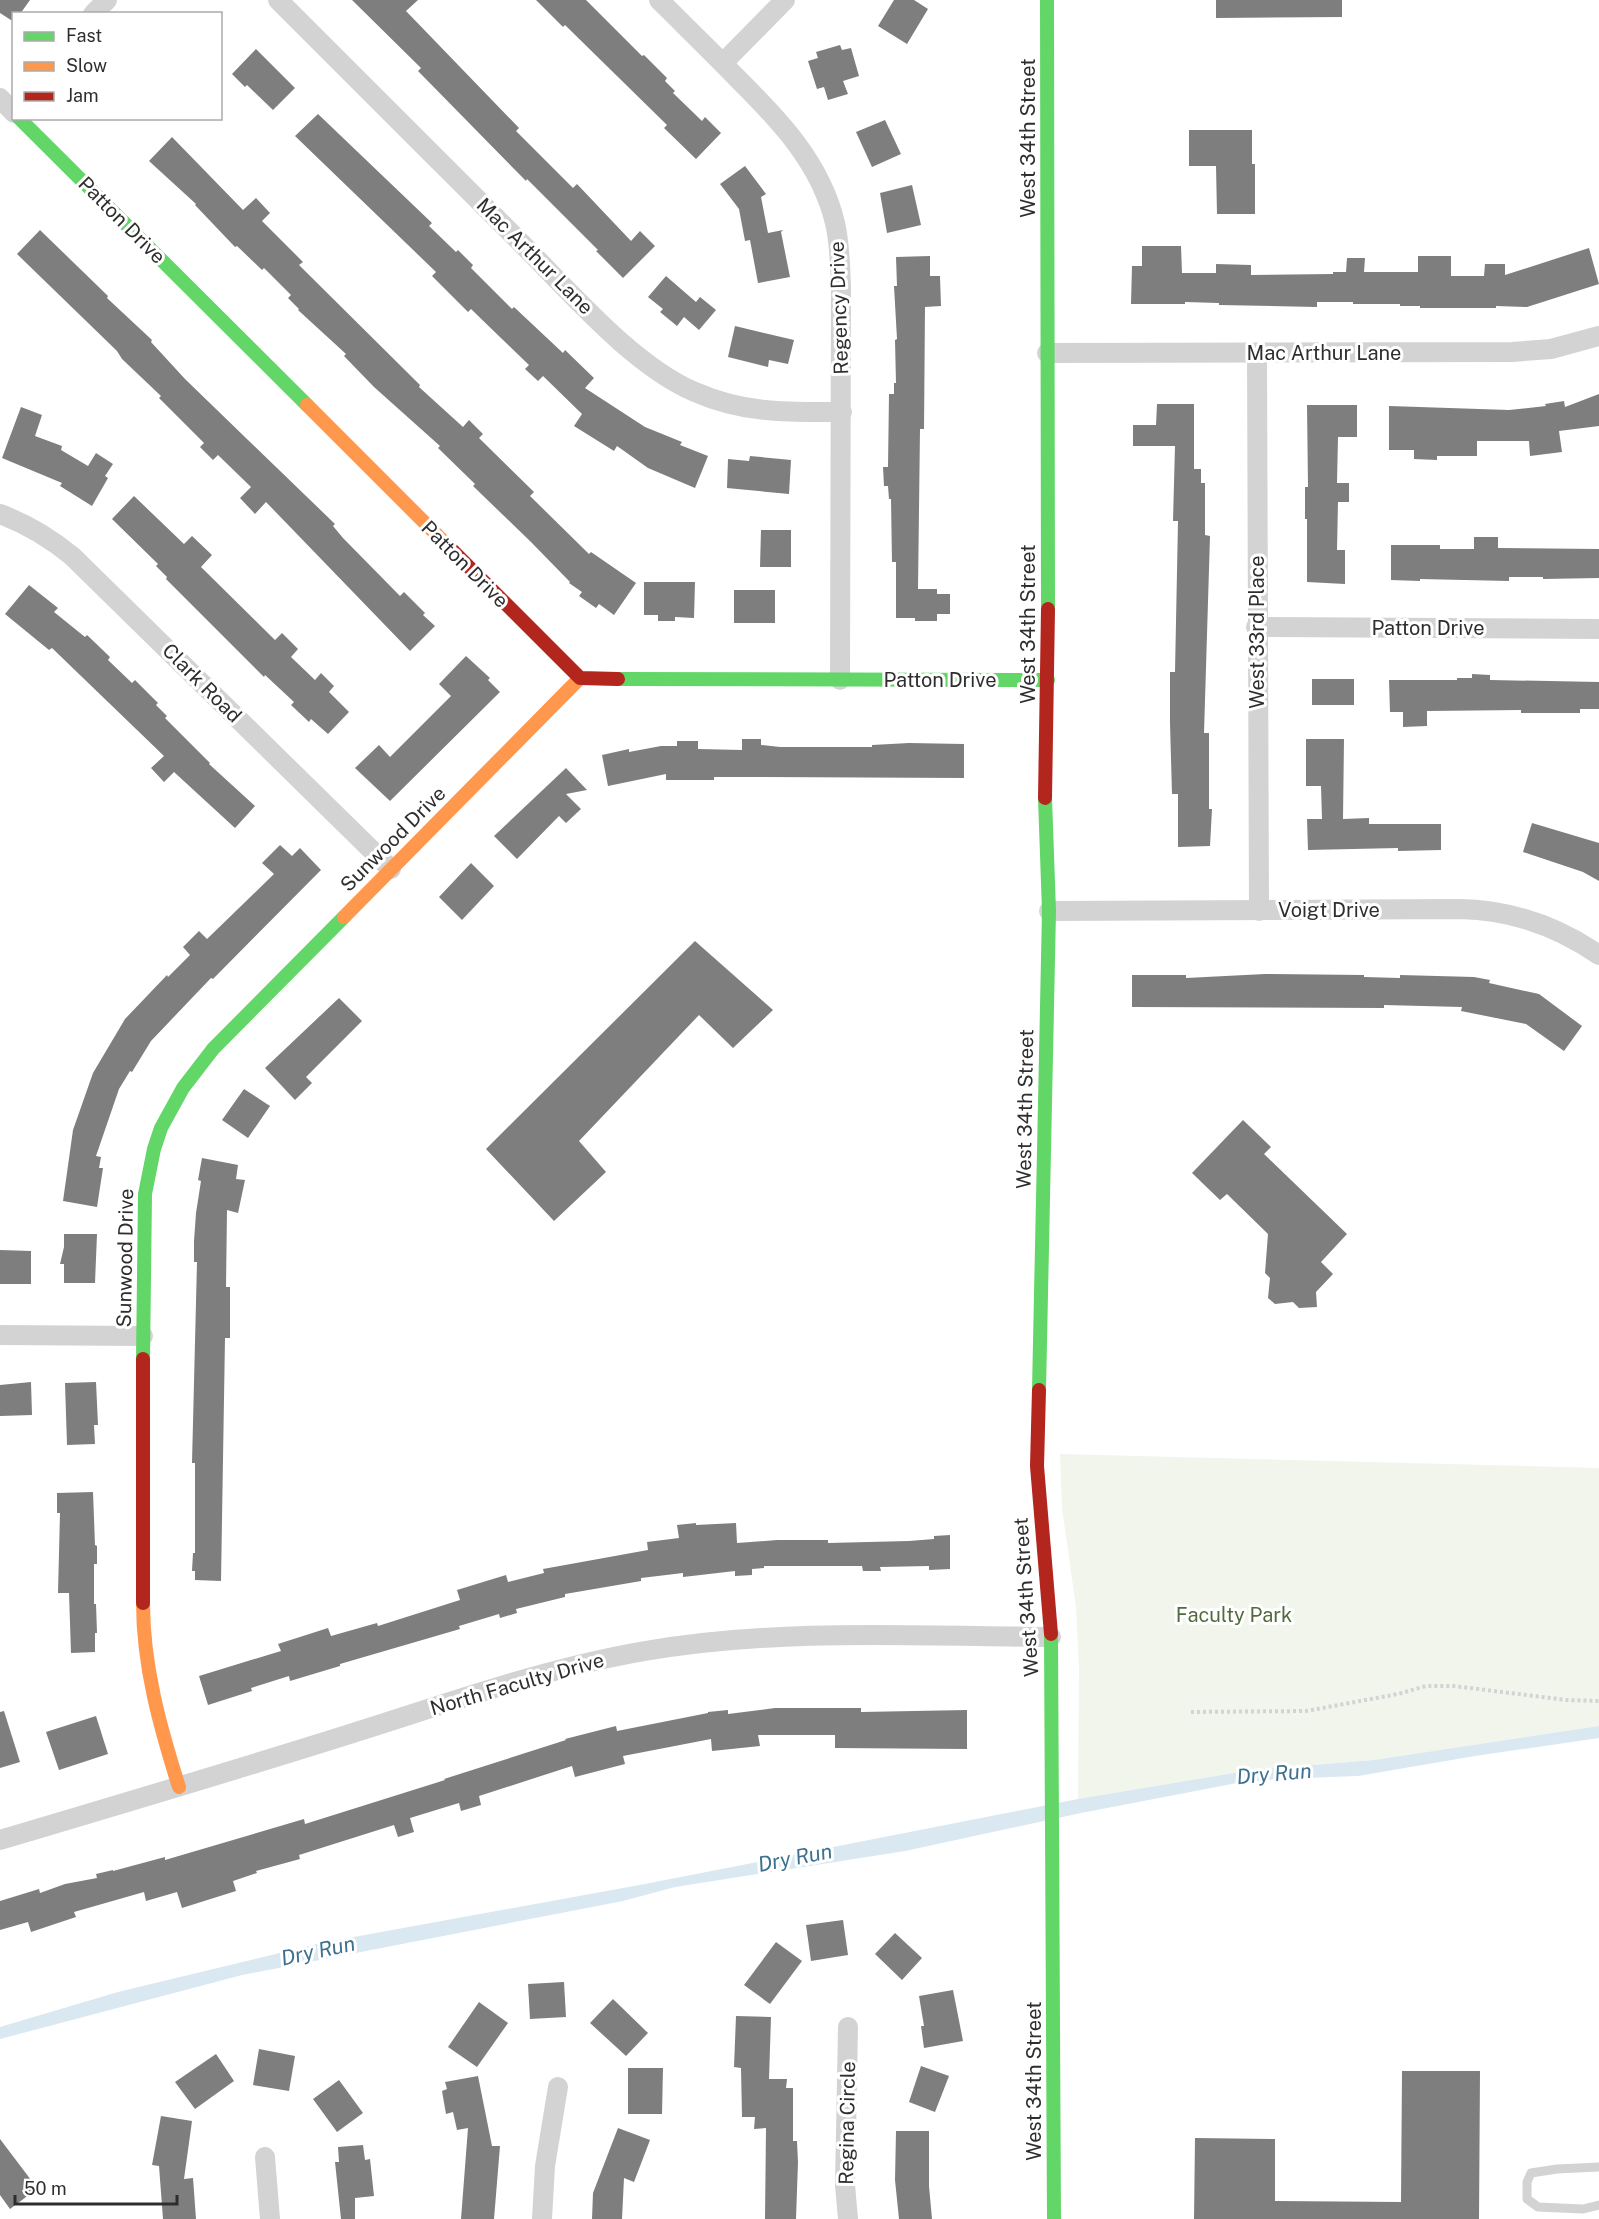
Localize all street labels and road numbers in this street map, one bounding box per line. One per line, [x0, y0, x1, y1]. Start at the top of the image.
street label: West 34th Street [1016, 58, 1040, 218]
street label: Patton Drive [74, 172, 170, 268]
street label: Mac Arthur Lane [472, 193, 598, 319]
street label: Regency Drive [825, 241, 853, 375]
street label: Mac Arthur Lane [1247, 341, 1401, 365]
street label: Patton Drive [417, 516, 513, 612]
street label: West 34th Street [1016, 544, 1040, 704]
street label: West 33rd Place [1245, 555, 1269, 709]
street label: Patton Drive [1371, 616, 1485, 640]
street label: Clark Road [157, 638, 247, 728]
street label: Patton Drive [883, 668, 997, 692]
street label: Sunwood Drive [335, 781, 451, 897]
street label: Voigt Drive [1278, 898, 1380, 922]
street label: West 34th Street [1012, 1029, 1038, 1189]
street label: Sunwood Drive [112, 1188, 138, 1328]
street label: West 34th Street [1008, 1517, 1044, 1677]
street label: North Faculty Drive [427, 1648, 607, 1720]
street label: West 34th Street [1022, 2001, 1046, 2161]
street label: Regina Circle [834, 2061, 860, 2185]

